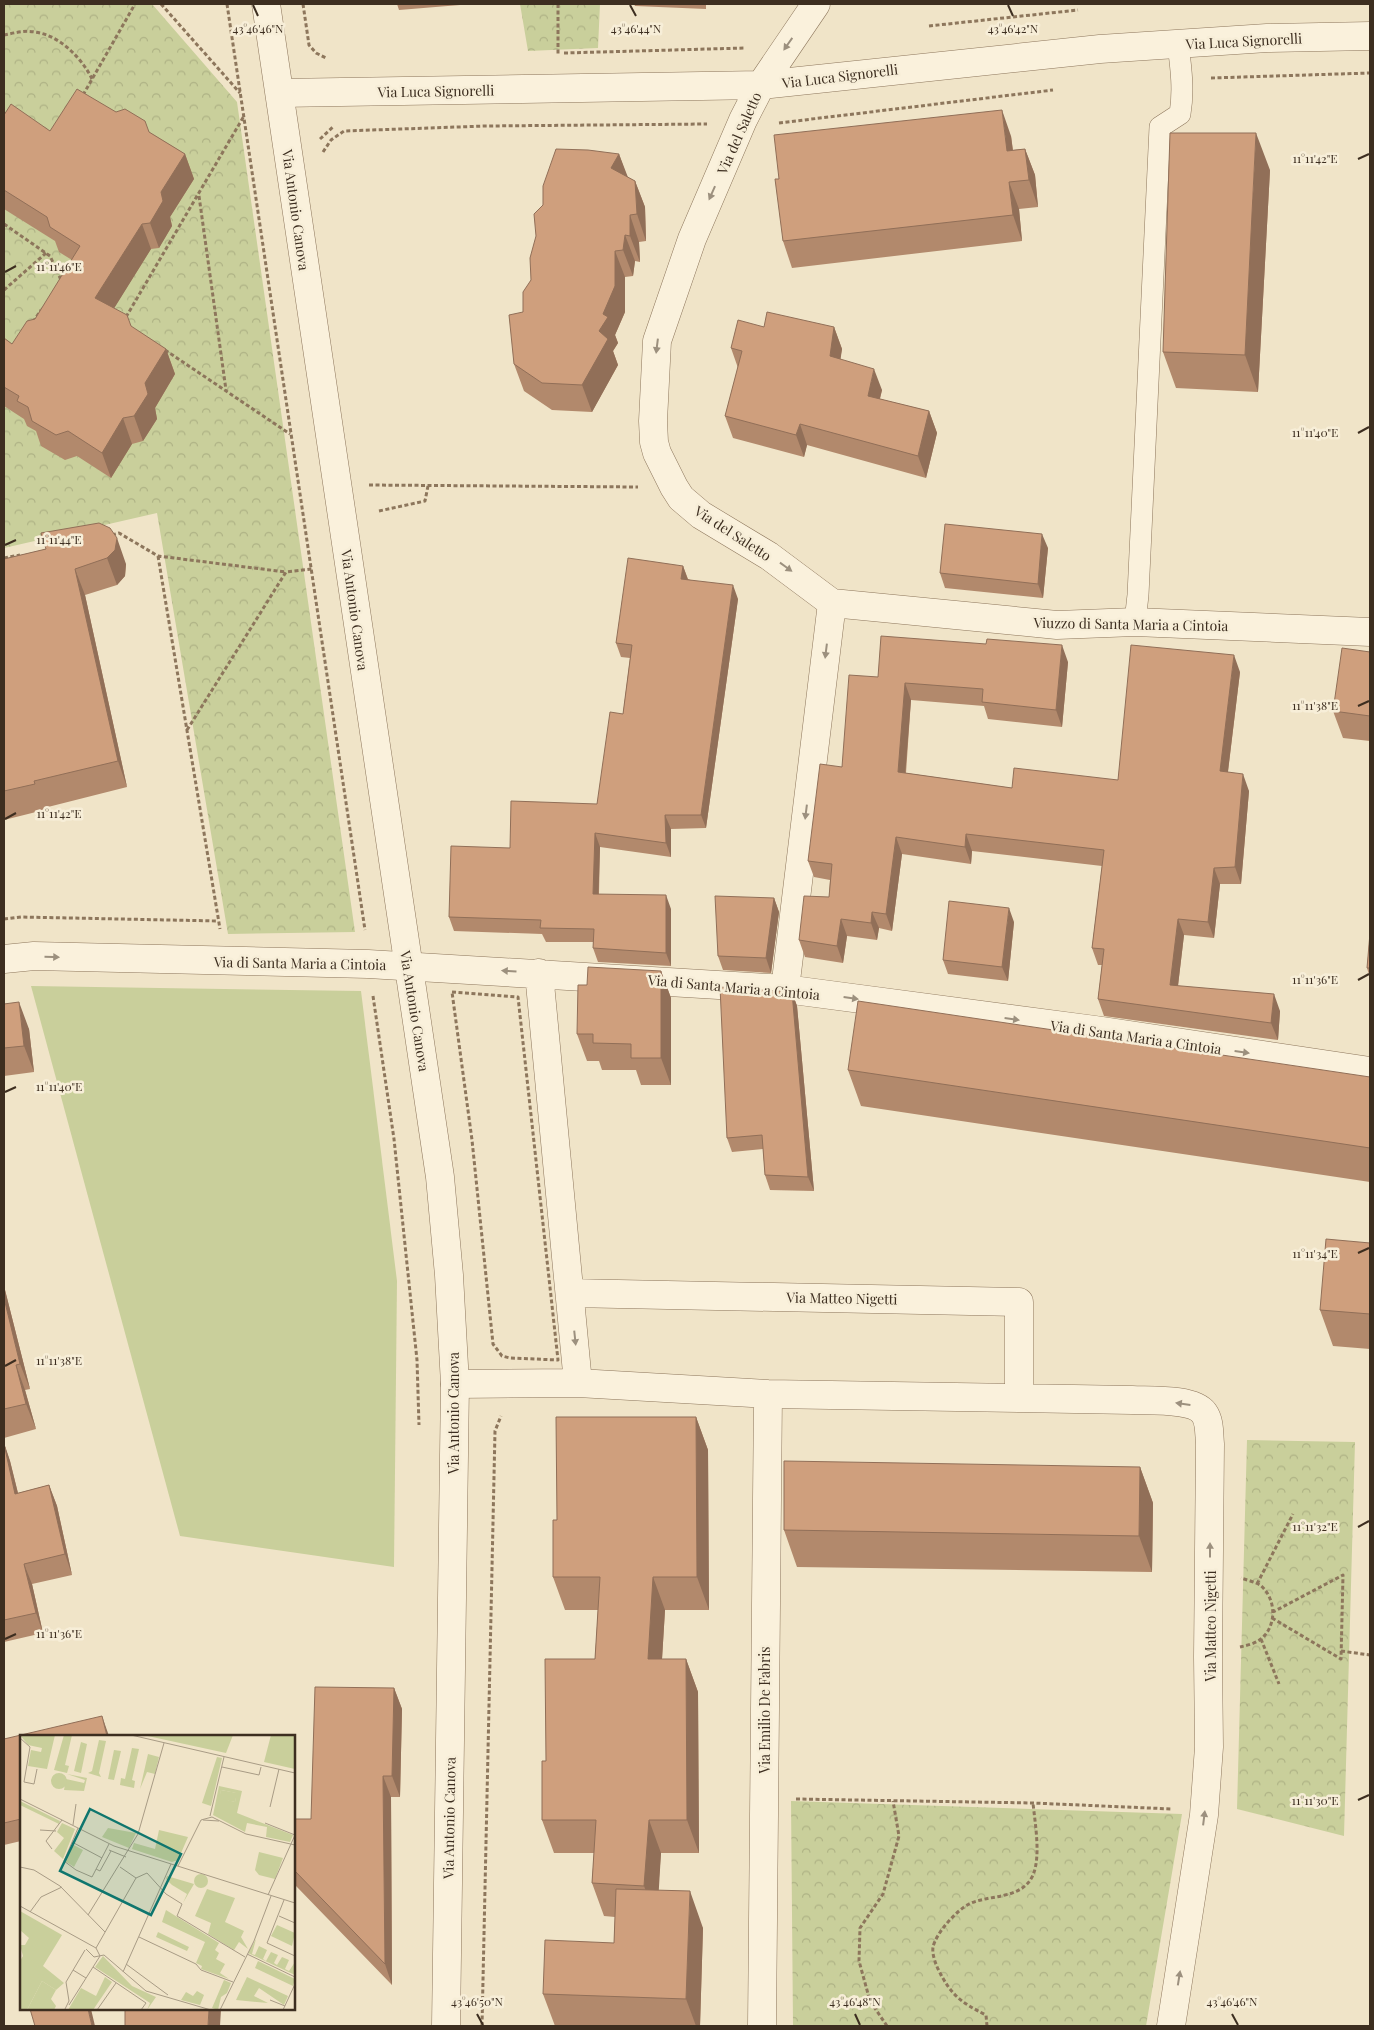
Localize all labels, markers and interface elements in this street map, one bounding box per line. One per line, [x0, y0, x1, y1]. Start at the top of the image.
text: 43°46'46"N [232, 20, 284, 36]
text: 43°46'44"N [611, 20, 662, 36]
text: 43°46'42"N [988, 20, 1039, 36]
street label: Via Luca Signorelli [1184, 28, 1303, 54]
one-way arrow [783, 37, 793, 50]
street label: Via Luca Signorelli [780, 59, 899, 93]
street label: Via Luca Signorelli [377, 80, 494, 102]
street label: Via del Saletto [712, 89, 766, 178]
street label: Via Antonio Canova [278, 147, 314, 272]
text: 11°11'42"E [1292, 150, 1338, 166]
one-way arrow [707, 186, 715, 200]
text: 11°11'46"E [36, 258, 82, 274]
one-way arrow [653, 338, 661, 354]
text: 11°11'40"E [1292, 424, 1338, 440]
street label: Via del Saletto [690, 501, 775, 565]
text: 11°11'44"E [36, 531, 82, 547]
street label: Via Antonio Canova [337, 547, 373, 672]
one-way arrow [779, 562, 792, 573]
street label: Viuzzo di Santa Maria a Cintoia [1032, 613, 1229, 635]
one-way arrow [822, 643, 830, 659]
text: 11°11'38"E [1292, 697, 1338, 713]
text: 11°11'42"E [36, 805, 82, 821]
one-way arrow [802, 805, 810, 821]
street label: Via Antonio Canova [396, 948, 434, 1073]
street label: Via di Santa Maria a Cintoia [213, 952, 386, 974]
one-way arrow [45, 953, 61, 961]
one-way arrow [501, 967, 517, 975]
street label: Via di Santa Maria a Cintoia [646, 970, 821, 1004]
text: 11°11'36"E [1292, 971, 1338, 987]
one-way arrow [843, 994, 859, 1002]
one-way arrow [1004, 1015, 1020, 1023]
street label: Via di Santa Maria a Cintoia [1048, 1015, 1223, 1058]
one-way arrow [1234, 1048, 1250, 1056]
text: 11°11'40"E [36, 1078, 82, 1094]
text: 11°11'34"E [1292, 1245, 1338, 1261]
street label: Via Matteo Nigetti [785, 1288, 898, 1308]
one-way arrow [571, 1330, 579, 1346]
text: 11°11'38"E [36, 1352, 82, 1368]
street label: Via Antonio Canova [444, 1352, 463, 1475]
one-way arrow [1174, 1399, 1190, 1407]
text: 11°11'32"E [1292, 1518, 1338, 1534]
one-way arrow [1206, 1542, 1214, 1558]
street label: Via Matteo Nigetti [1201, 1570, 1220, 1683]
text: 11°11'36"E [36, 1625, 82, 1641]
street label: Via Emilio De Fabris [755, 1646, 774, 1775]
inset map [20, 1735, 295, 2010]
street label: Via Antonio Canova [438, 1757, 460, 1880]
text: 11°11'30"E [1291, 1792, 1339, 1808]
one-way arrow [1200, 1809, 1208, 1825]
one-way arrow [1175, 1970, 1183, 1986]
text: 43°46'50"N [451, 1993, 504, 2009]
text: 43°46'48"N [829, 1993, 881, 2009]
text: 43°46'46"N [1206, 1993, 1258, 2009]

